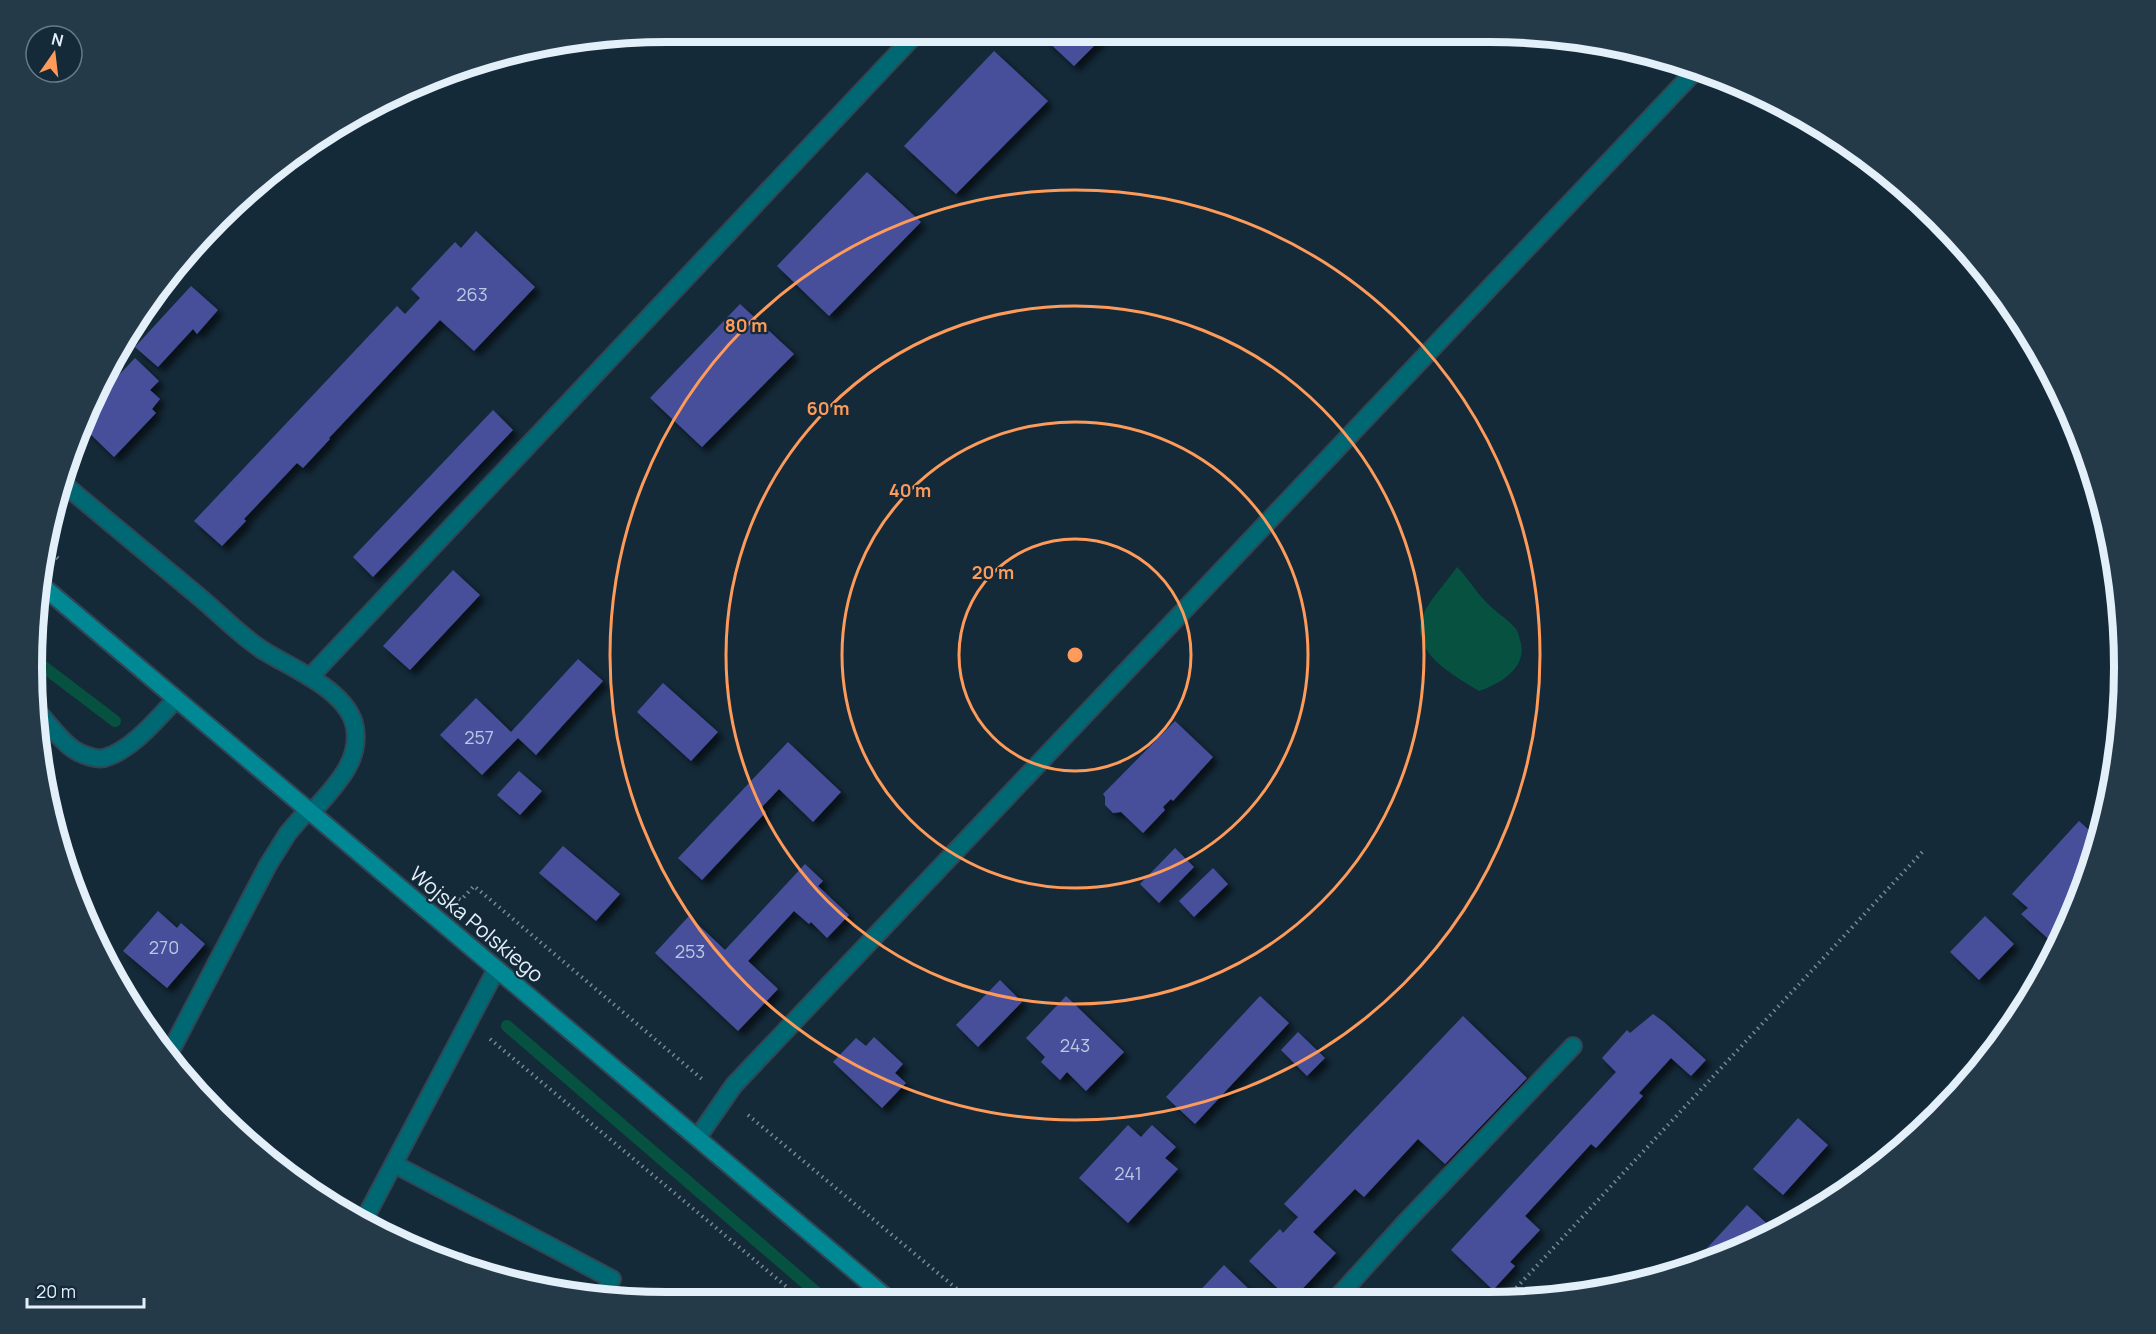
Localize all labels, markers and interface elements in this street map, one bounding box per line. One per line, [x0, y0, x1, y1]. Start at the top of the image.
north arrow [24, 24, 84, 84]
text: N [49, 27, 66, 52]
house number: 263 [456, 282, 488, 306]
text: 80 m [725, 313, 767, 337]
text: 60 m [807, 396, 849, 420]
text: 40 m [889, 478, 931, 502]
text: 20 m [972, 560, 1014, 584]
centre of rings [1065, 645, 1085, 665]
house number: 257 [464, 725, 494, 749]
street label: Wojska Polskiego [404, 860, 550, 988]
house number: 270 [149, 935, 179, 959]
house number: 253 [675, 939, 705, 963]
house number: 243 [1060, 1033, 1090, 1057]
house number: 241 [1114, 1161, 1142, 1185]
scale bar [27, 1271, 144, 1309]
text: 20 m [36, 1279, 76, 1303]

